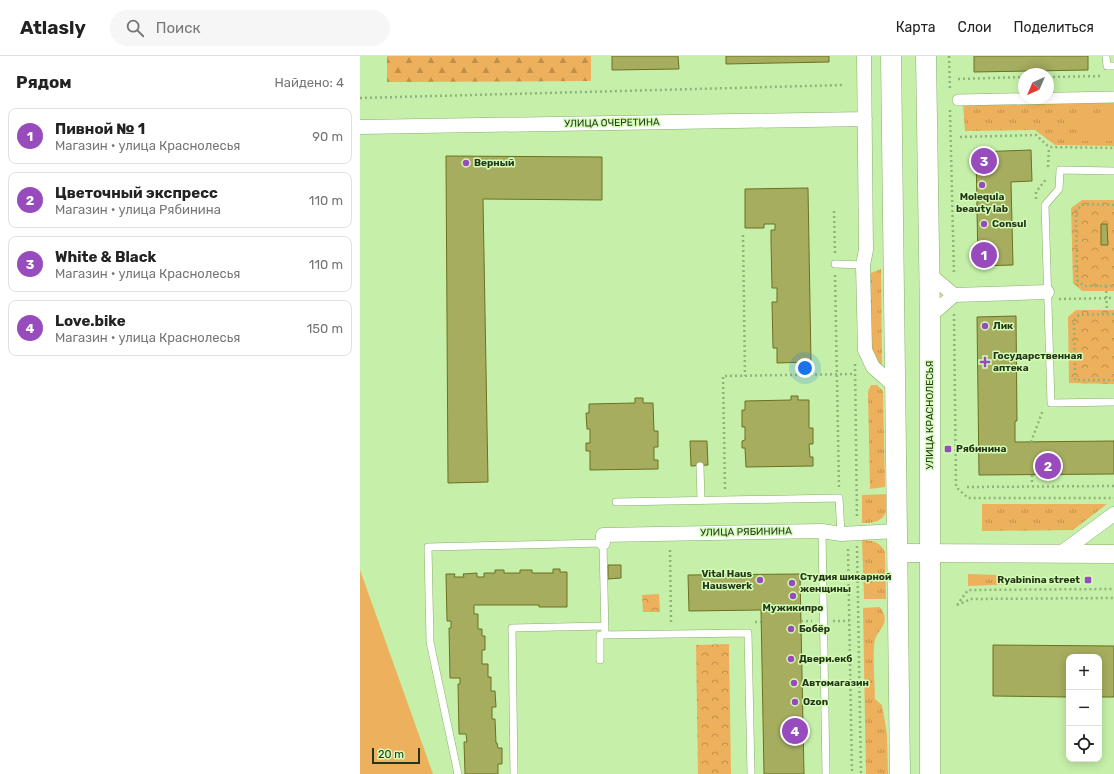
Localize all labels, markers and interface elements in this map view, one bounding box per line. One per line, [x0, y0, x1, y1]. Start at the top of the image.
search box [110, 10, 390, 46]
text: Atlasly [20, 16, 86, 39]
icon: search [124, 17, 146, 39]
text: Поиск [156, 19, 201, 37]
text: Карта [896, 19, 936, 36]
text: Слои [958, 19, 992, 36]
text: Поделиться [1014, 19, 1094, 36]
north arrow [1018, 68, 1054, 104]
text: Рядом [16, 72, 72, 92]
text: Найдено: 4 [275, 75, 344, 90]
street label: УЛИЦА ОЧЕРЕТИНА [564, 116, 660, 130]
text: Пивной № 1 [55, 120, 145, 138]
text: 1 [27, 129, 33, 144]
text: 90 m [312, 129, 343, 144]
text: Магазин · улица Краснолесья [55, 138, 240, 153]
pin: 3 [971, 146, 997, 176]
place label: Верный [474, 157, 514, 169]
marker: Верный [461, 158, 471, 168]
marker: Molequla beauty lab [977, 180, 987, 190]
text: Цветочный экспресс [55, 184, 218, 202]
place label: Molequla beauty lab [956, 191, 1008, 215]
text: 2 [26, 193, 34, 208]
text: 110 m [309, 193, 343, 208]
text: Магазин · улица Рябинина [55, 202, 221, 217]
place label: Consul [992, 218, 1027, 230]
marker: Consul [979, 219, 989, 229]
pin: 1 [971, 240, 997, 270]
text: White & Black [55, 248, 156, 266]
text: 3 [26, 257, 34, 272]
text: 110 m [309, 257, 343, 272]
text: Магазин · улица Краснолесья [55, 266, 240, 281]
text: Love.bike [55, 312, 126, 330]
place label: Лик [993, 320, 1013, 332]
text: 4 [26, 321, 34, 336]
text: 150 m [307, 321, 343, 336]
marker: Лик [980, 321, 990, 331]
text: Магазин · улица Краснолесья [55, 330, 240, 345]
place label: Государственная аптека [993, 350, 1082, 374]
marker: Государственная аптека [980, 357, 990, 367]
your location [795, 358, 815, 378]
street label: УЛИЦА КРАСНОЛЕСЬЯ [924, 361, 936, 469]
place label: Рябинина [956, 443, 1006, 455]
marker: Рябинина [943, 444, 953, 454]
pin: 2 [1035, 451, 1061, 481]
street label: УЛИЦА РЯБИНИНА [700, 525, 792, 539]
place label: Vital Haus Hauswerk [701, 568, 752, 592]
place label: Студия шикарной женщины [800, 571, 891, 595]
place label: Ryabinina street [997, 574, 1080, 586]
marker: Vital Haus Hauswerk [755, 575, 765, 585]
marker: Ryabinina street [1083, 575, 1093, 585]
marker: Студия шикарной женщины [787, 578, 797, 588]
marker: Мужикипро [788, 591, 798, 601]
place label: Мужикипро [763, 602, 823, 614]
place label: Бобёр [799, 623, 830, 635]
marker: Бобёр [786, 624, 796, 634]
place label: Двери.екб [799, 653, 852, 665]
marker: Двери.екб [786, 654, 796, 664]
map controls [1066, 654, 1102, 762]
button: + [1066, 654, 1102, 690]
place label: Автомагазин [802, 677, 869, 689]
marker: Автомагазин [789, 678, 799, 688]
button: − [1066, 690, 1102, 726]
place label: Ozon [803, 696, 828, 708]
marker: Ozon [790, 697, 800, 707]
pin: 4 [782, 716, 808, 746]
button: locate [1066, 726, 1102, 762]
scale bar [372, 746, 420, 765]
text: 20 m [378, 748, 404, 761]

